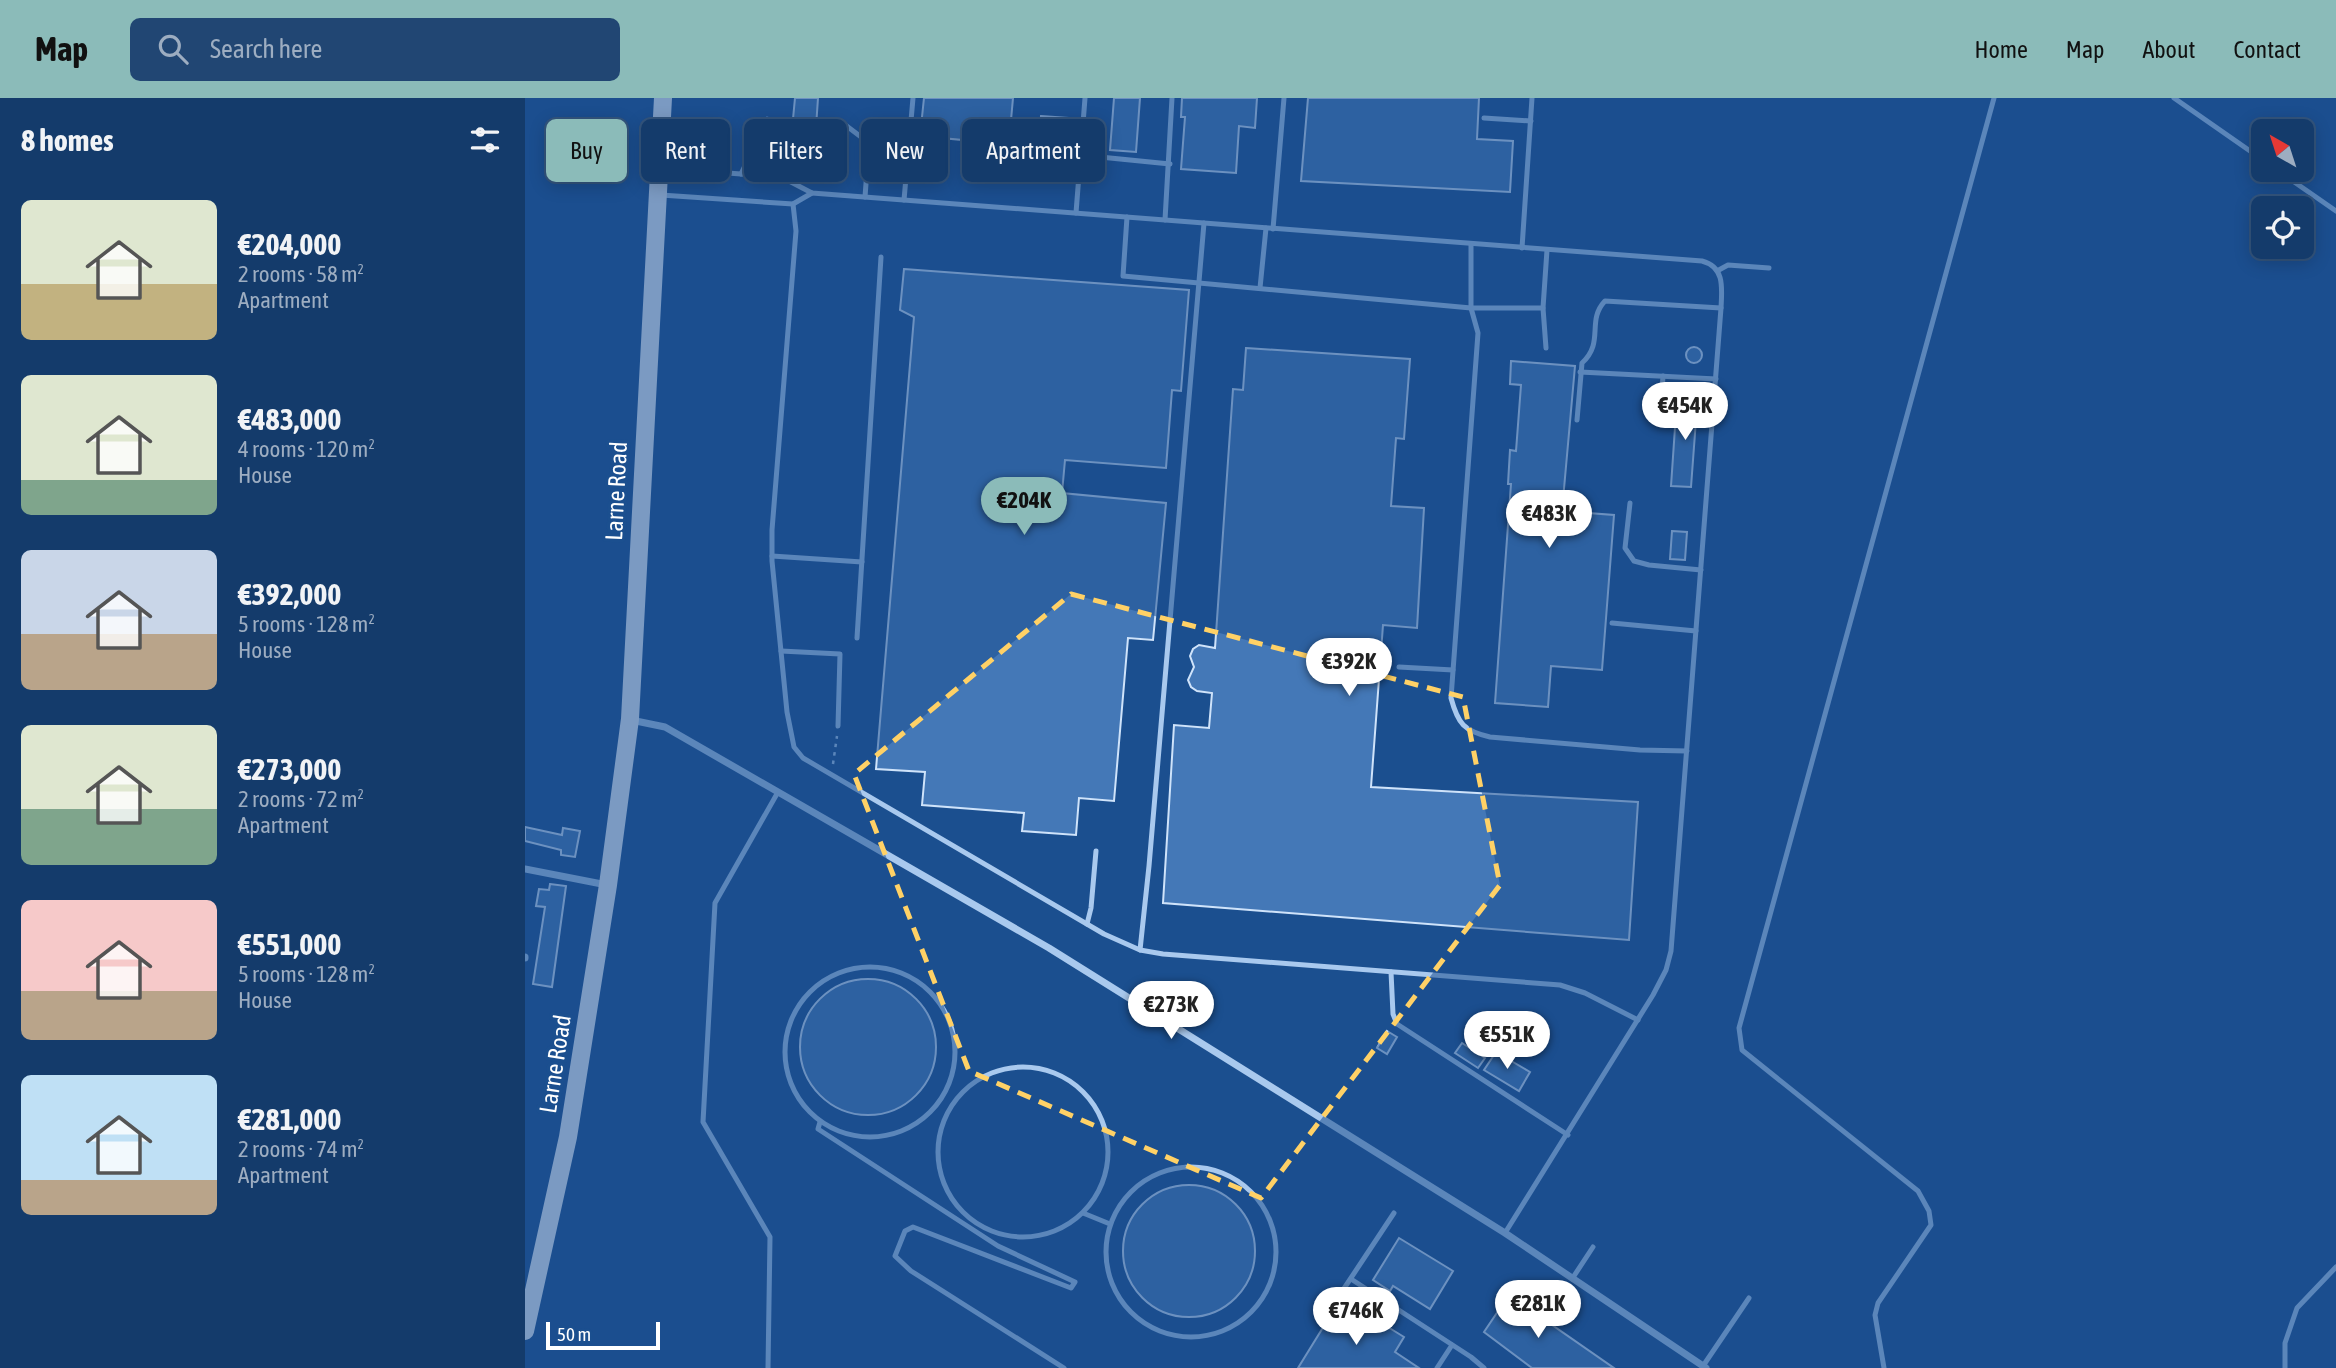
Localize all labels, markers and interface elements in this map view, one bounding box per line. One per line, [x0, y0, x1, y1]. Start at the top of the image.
search box [130, 18, 620, 81]
text: Map [35, 30, 88, 68]
icon: search [154, 30, 192, 68]
text: Search here [210, 34, 322, 64]
text: Home [1974, 36, 2028, 63]
text: Map [2066, 36, 2104, 63]
text: About [2142, 36, 2195, 63]
text: Contact [2233, 36, 2301, 63]
chip: Buy [546, 119, 627, 182]
chip: Rent [641, 119, 730, 182]
chip: Filters [744, 119, 847, 182]
chip: New [861, 119, 948, 182]
chip: Apartment [962, 119, 1105, 182]
north arrow [2251, 119, 2313, 182]
map controls [2251, 119, 2314, 259]
icon: filters [466, 121, 504, 159]
text: 8 homes [21, 123, 114, 157]
button: locate [2251, 196, 2314, 259]
text: €204,000 [238, 227, 341, 261]
icon: home [77, 228, 161, 312]
text: 2 rooms · 58 m² [238, 261, 364, 287]
text: Apartment [238, 287, 329, 313]
pin: €454K [1636, 382, 1734, 442]
text: €454K [1658, 392, 1712, 418]
text: €483,000 [238, 402, 341, 436]
icon: home [77, 403, 161, 487]
text: 4 rooms · 120 m² [238, 436, 375, 462]
street label: Larne Road [600, 441, 632, 541]
text: House [238, 462, 292, 488]
pin: €204K [975, 478, 1073, 537]
text: €204K [997, 487, 1051, 513]
pin: €483K [1500, 490, 1598, 550]
text: €483K [1522, 500, 1576, 526]
text: €392,000 [238, 577, 341, 611]
icon: home [77, 578, 161, 662]
text: 5 rooms · 128 m² [238, 611, 375, 637]
text: House [238, 637, 292, 663]
pin: €392K [1300, 638, 1398, 698]
text: €392K [1322, 648, 1376, 674]
text: €273,000 [238, 752, 341, 786]
icon: home [77, 753, 161, 837]
text: 2 rooms · 72 m² [238, 786, 364, 812]
text: Apartment [238, 812, 329, 838]
text: €551,000 [238, 927, 341, 961]
icon: home [77, 928, 161, 1012]
text: 5 rooms · 128 m² [238, 961, 375, 987]
pin: €273K [1122, 982, 1220, 1041]
text: House [238, 987, 292, 1013]
text: €273K [1144, 991, 1198, 1017]
pin: €551K [1458, 1012, 1556, 1071]
street label: Larne Road [534, 1013, 576, 1115]
text: €551K [1480, 1021, 1534, 1047]
text: €281,000 [238, 1102, 341, 1136]
icon: home [77, 1103, 161, 1187]
text: 2 rooms · 74 m² [238, 1136, 364, 1162]
text: Apartment [238, 1162, 329, 1188]
pin: €281K [1489, 1280, 1587, 1340]
pin: €746K [1307, 1288, 1405, 1347]
text: €281K [1511, 1290, 1565, 1316]
text: €746K [1329, 1297, 1383, 1323]
scale bar [546, 1319, 660, 1351]
text: 50 m [557, 1323, 591, 1345]

